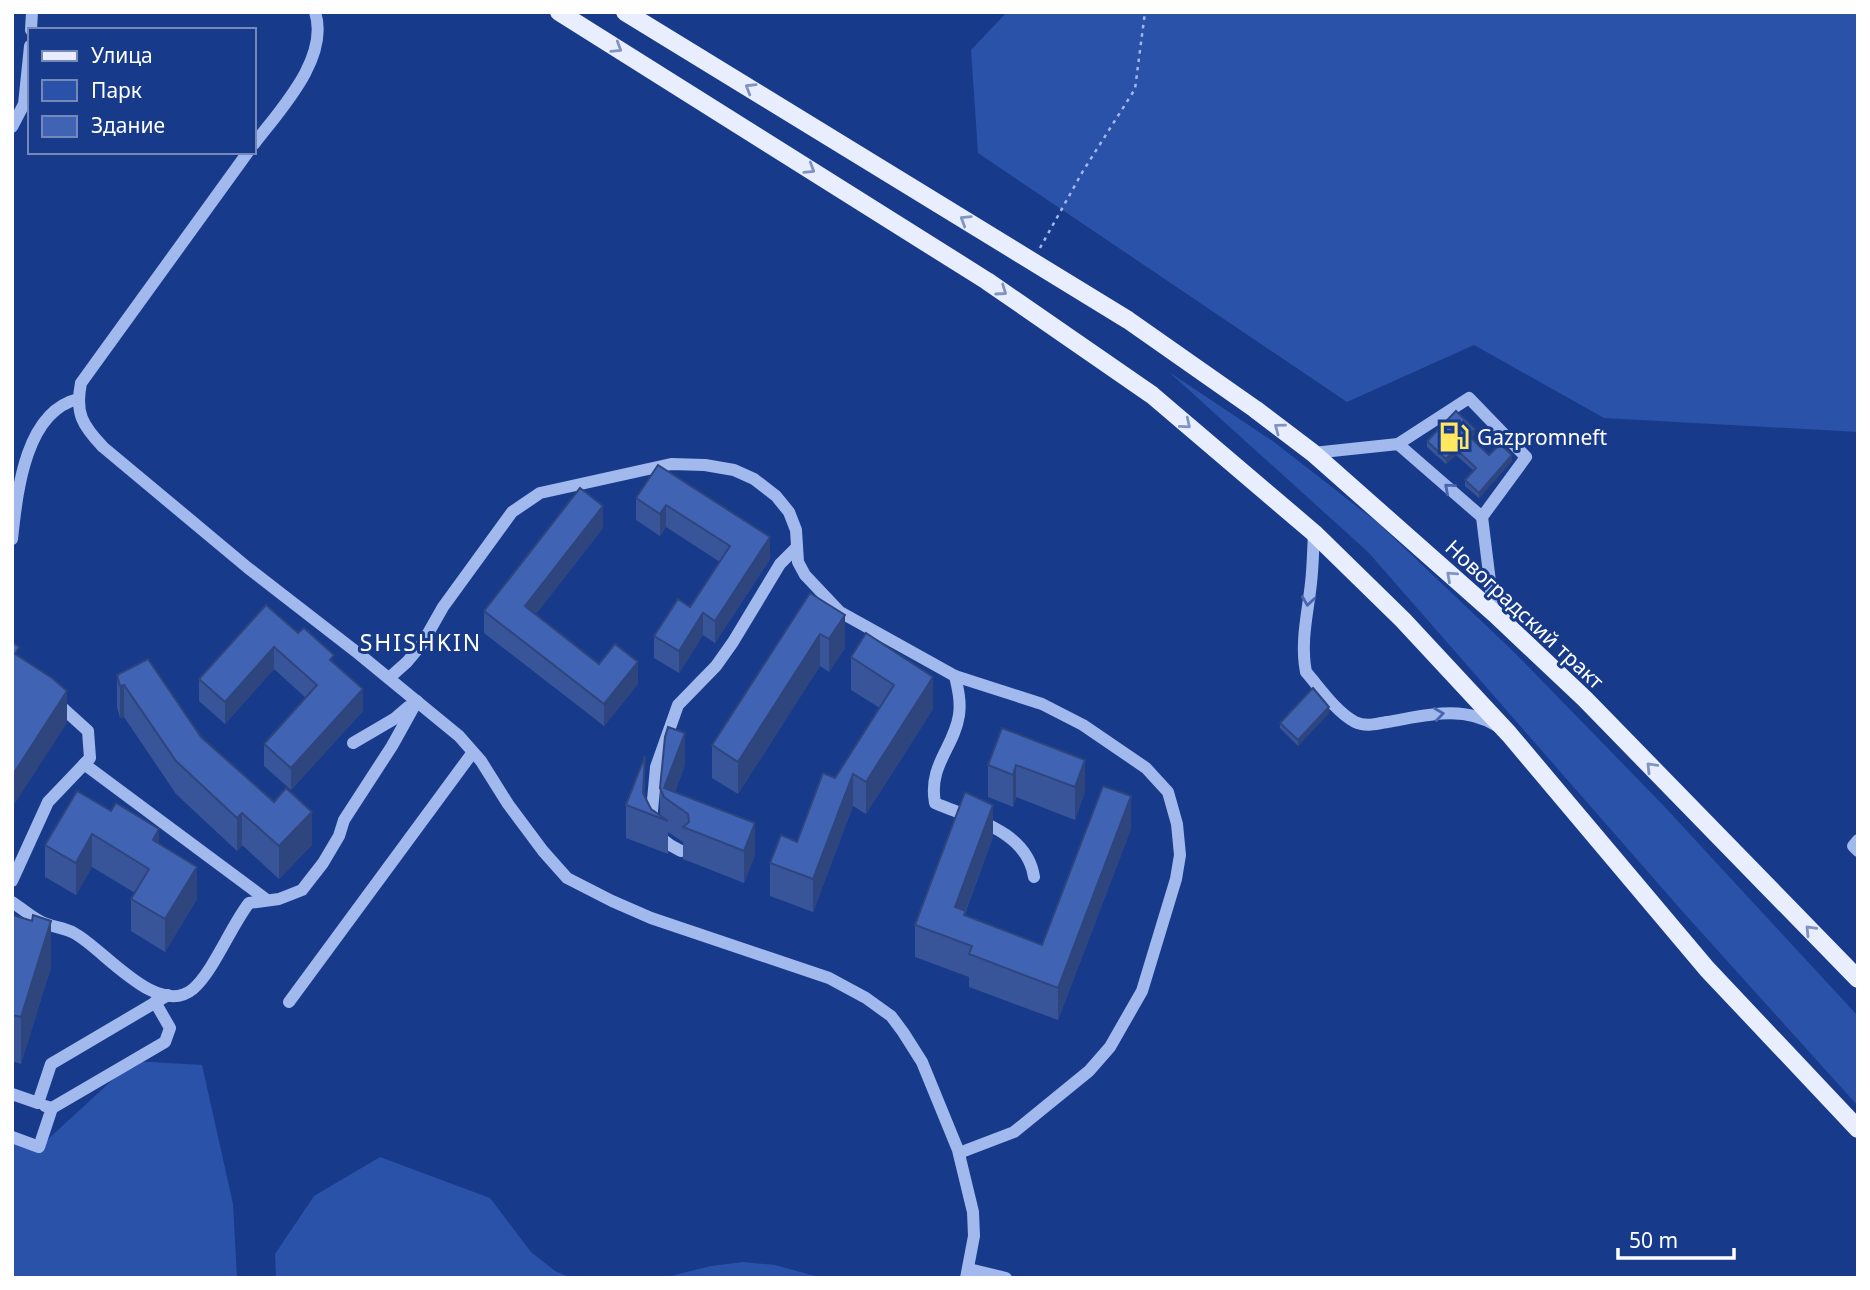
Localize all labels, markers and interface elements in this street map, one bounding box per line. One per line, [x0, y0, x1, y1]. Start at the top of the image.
legend [28, 28, 256, 154]
one-way arrow [609, 40, 622, 53]
text: Улица [91, 41, 153, 69]
text: Парк [91, 76, 142, 104]
one-way arrow [745, 83, 758, 96]
text: Здание [91, 111, 165, 139]
one-way arrow [802, 160, 815, 173]
one-way arrow [960, 215, 973, 228]
one-way arrow [994, 283, 1007, 295]
one-way arrow [1178, 416, 1191, 428]
fuel station icon: Gazpromneft [1437, 420, 1471, 454]
one-way arrow [1275, 423, 1287, 436]
place label: Gazpromneft [1477, 423, 1607, 451]
one-way arrow [1444, 484, 1457, 496]
street label: Новоградский тракт [1440, 533, 1610, 695]
one-way arrow [1447, 572, 1460, 584]
one-way arrow [1301, 595, 1316, 607]
district label: SHISHKIN [360, 626, 482, 658]
one-way arrow [1433, 707, 1445, 722]
one-way arrow [1647, 762, 1660, 775]
one-way arrow [1806, 925, 1819, 938]
scale bar [1618, 1216, 1734, 1260]
text: 50 m [1629, 1226, 1678, 1254]

